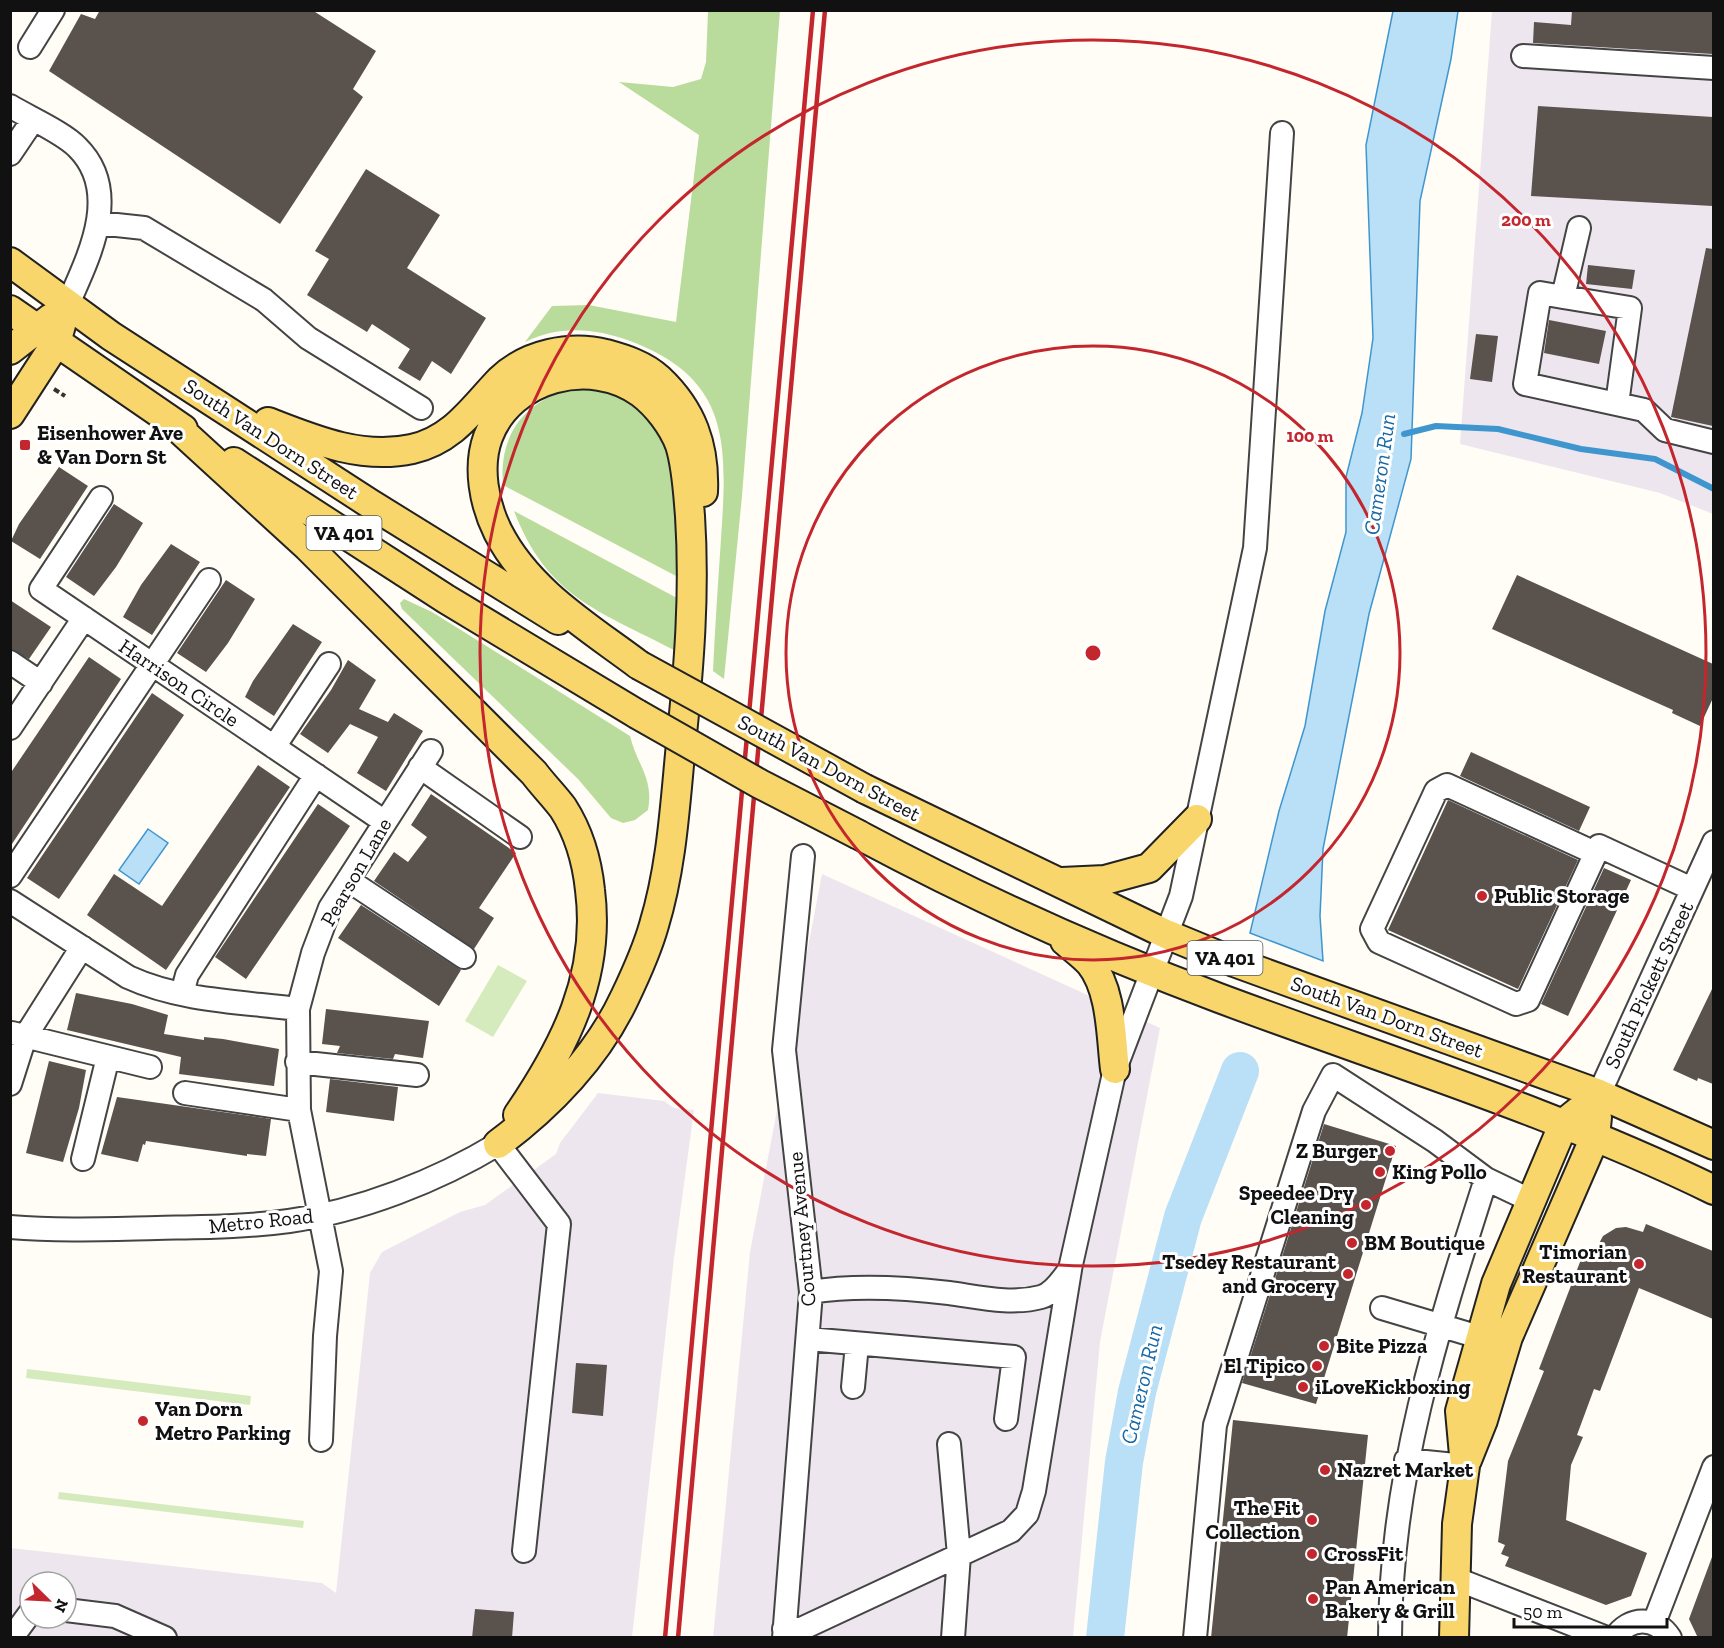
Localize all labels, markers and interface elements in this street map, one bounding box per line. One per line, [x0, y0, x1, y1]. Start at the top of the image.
text: 200 m [1501, 209, 1551, 231]
street label: South Van Dorn Street [179, 373, 363, 504]
water label: Cameron Run [1358, 412, 1401, 536]
place label: Eisenhower Ave & Van Dorn St [37, 420, 183, 469]
text: 100 m [1286, 425, 1334, 447]
marker: Eisenhower Ave & Van Dorn St [18, 438, 32, 452]
road number: VA 401 [306, 516, 382, 550]
street label: Harrison Circle [114, 633, 244, 732]
centre of rings [1083, 643, 1103, 663]
street label: South Van Dorn Street [734, 709, 925, 826]
street label: Pearson Lane [315, 813, 397, 930]
place label: Public Storage [1494, 883, 1630, 908]
marker: Public Storage [1475, 889, 1489, 903]
street label: South Pickett Street [1599, 897, 1698, 1072]
road number: VA 401 [1188, 941, 1262, 975]
street label: South Van Dorn Street [1288, 970, 1487, 1063]
place label: Z Burger [1296, 1138, 1378, 1163]
marker: Z Burger [1383, 1144, 1397, 1158]
street label: Courtney Avenue [782, 1151, 821, 1307]
place label: King Pollo [1392, 1159, 1487, 1184]
marker: King Pollo [1373, 1165, 1387, 1179]
place label: Speedee Dry Cleaning [1239, 1180, 1354, 1229]
marker: Speedee Dry Cleaning [1359, 1198, 1373, 1212]
street label: Metro Road [207, 1203, 315, 1238]
place label: BM Boutique [1364, 1230, 1485, 1255]
marker: BM Boutique [1345, 1236, 1359, 1250]
place label: Timorian Restaurant [1522, 1239, 1628, 1288]
place label: Tsedey Restaurant and Grocery [1162, 1249, 1337, 1298]
marker: Timorian Restaurant [1632, 1257, 1646, 1271]
marker: Tsedey Restaurant and Grocery [1341, 1267, 1355, 1281]
water label: Cameron Run [1115, 1322, 1168, 1447]
place label: Bite Pizza [1336, 1333, 1428, 1358]
marker: Bite Pizza [1317, 1339, 1331, 1353]
place label: El Tipico [1224, 1353, 1305, 1378]
marker: El Tipico [1310, 1359, 1324, 1373]
place label: iLoveKickboxing [1315, 1374, 1471, 1399]
marker: iLoveKickboxing [1296, 1380, 1310, 1394]
place label: Van Dorn Metro Parking [155, 1396, 291, 1445]
marker: Van Dorn Metro Parking [136, 1414, 150, 1428]
place label: Nazret Market [1337, 1457, 1474, 1482]
marker: Nazret Market [1318, 1463, 1332, 1477]
place label: The Fit Collection [1205, 1495, 1301, 1544]
marker: The Fit Collection [1305, 1513, 1319, 1527]
place label: CrossFit [1324, 1541, 1404, 1566]
marker: CrossFit [1305, 1547, 1319, 1561]
north arrow [18, 1570, 78, 1630]
place label: Pan American Bakery & Grill [1325, 1574, 1456, 1623]
scale bar [1514, 1591, 1667, 1629]
marker: Pan American Bakery & Grill [1306, 1592, 1320, 1606]
text: N [50, 1596, 72, 1615]
text: 50 m [1523, 1601, 1563, 1623]

